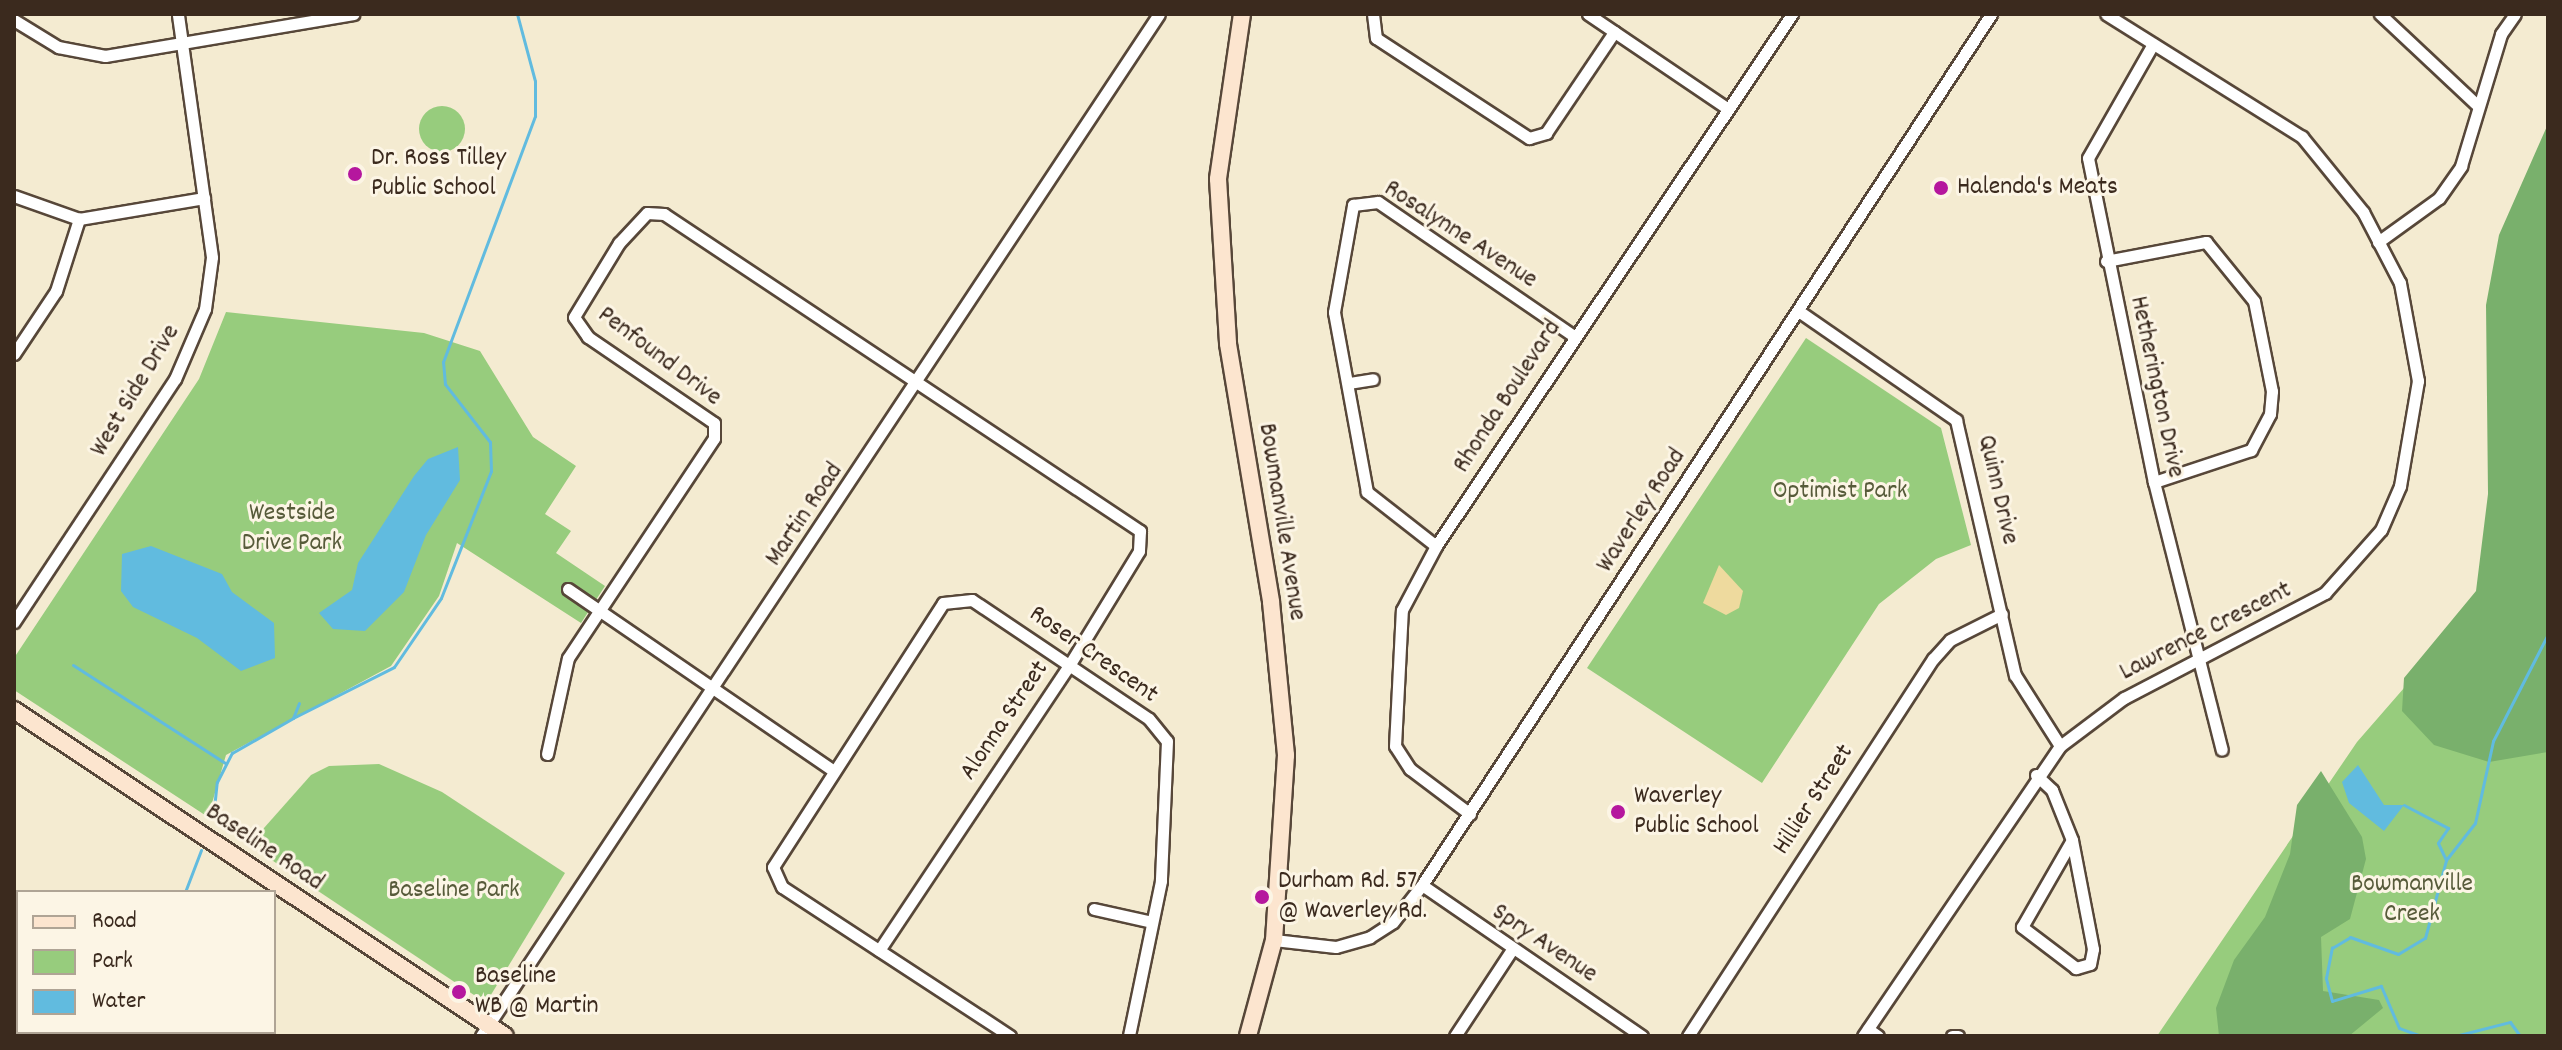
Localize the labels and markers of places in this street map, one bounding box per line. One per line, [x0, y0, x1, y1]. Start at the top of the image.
place label: Dr. Ross Tilley Public School [371, 143, 506, 204]
marker: Dr. Ross Tilley Public School [346, 165, 364, 183]
place label: Halenda's Meats [1957, 172, 2118, 204]
marker: Halenda's Meats [1932, 179, 1950, 197]
place label: Waverley Public School [1634, 781, 1759, 842]
marker: Waverley Public School [1609, 803, 1627, 821]
place label: Durham Rd. 57 @ Waverley Rd. [1278, 866, 1427, 928]
marker: Durham Rd. 57 @ Waverley Rd. [1253, 888, 1271, 906]
place label: Baseline WB @ Martin [475, 961, 598, 1022]
marker: Baseline WB @ Martin [450, 983, 468, 1001]

